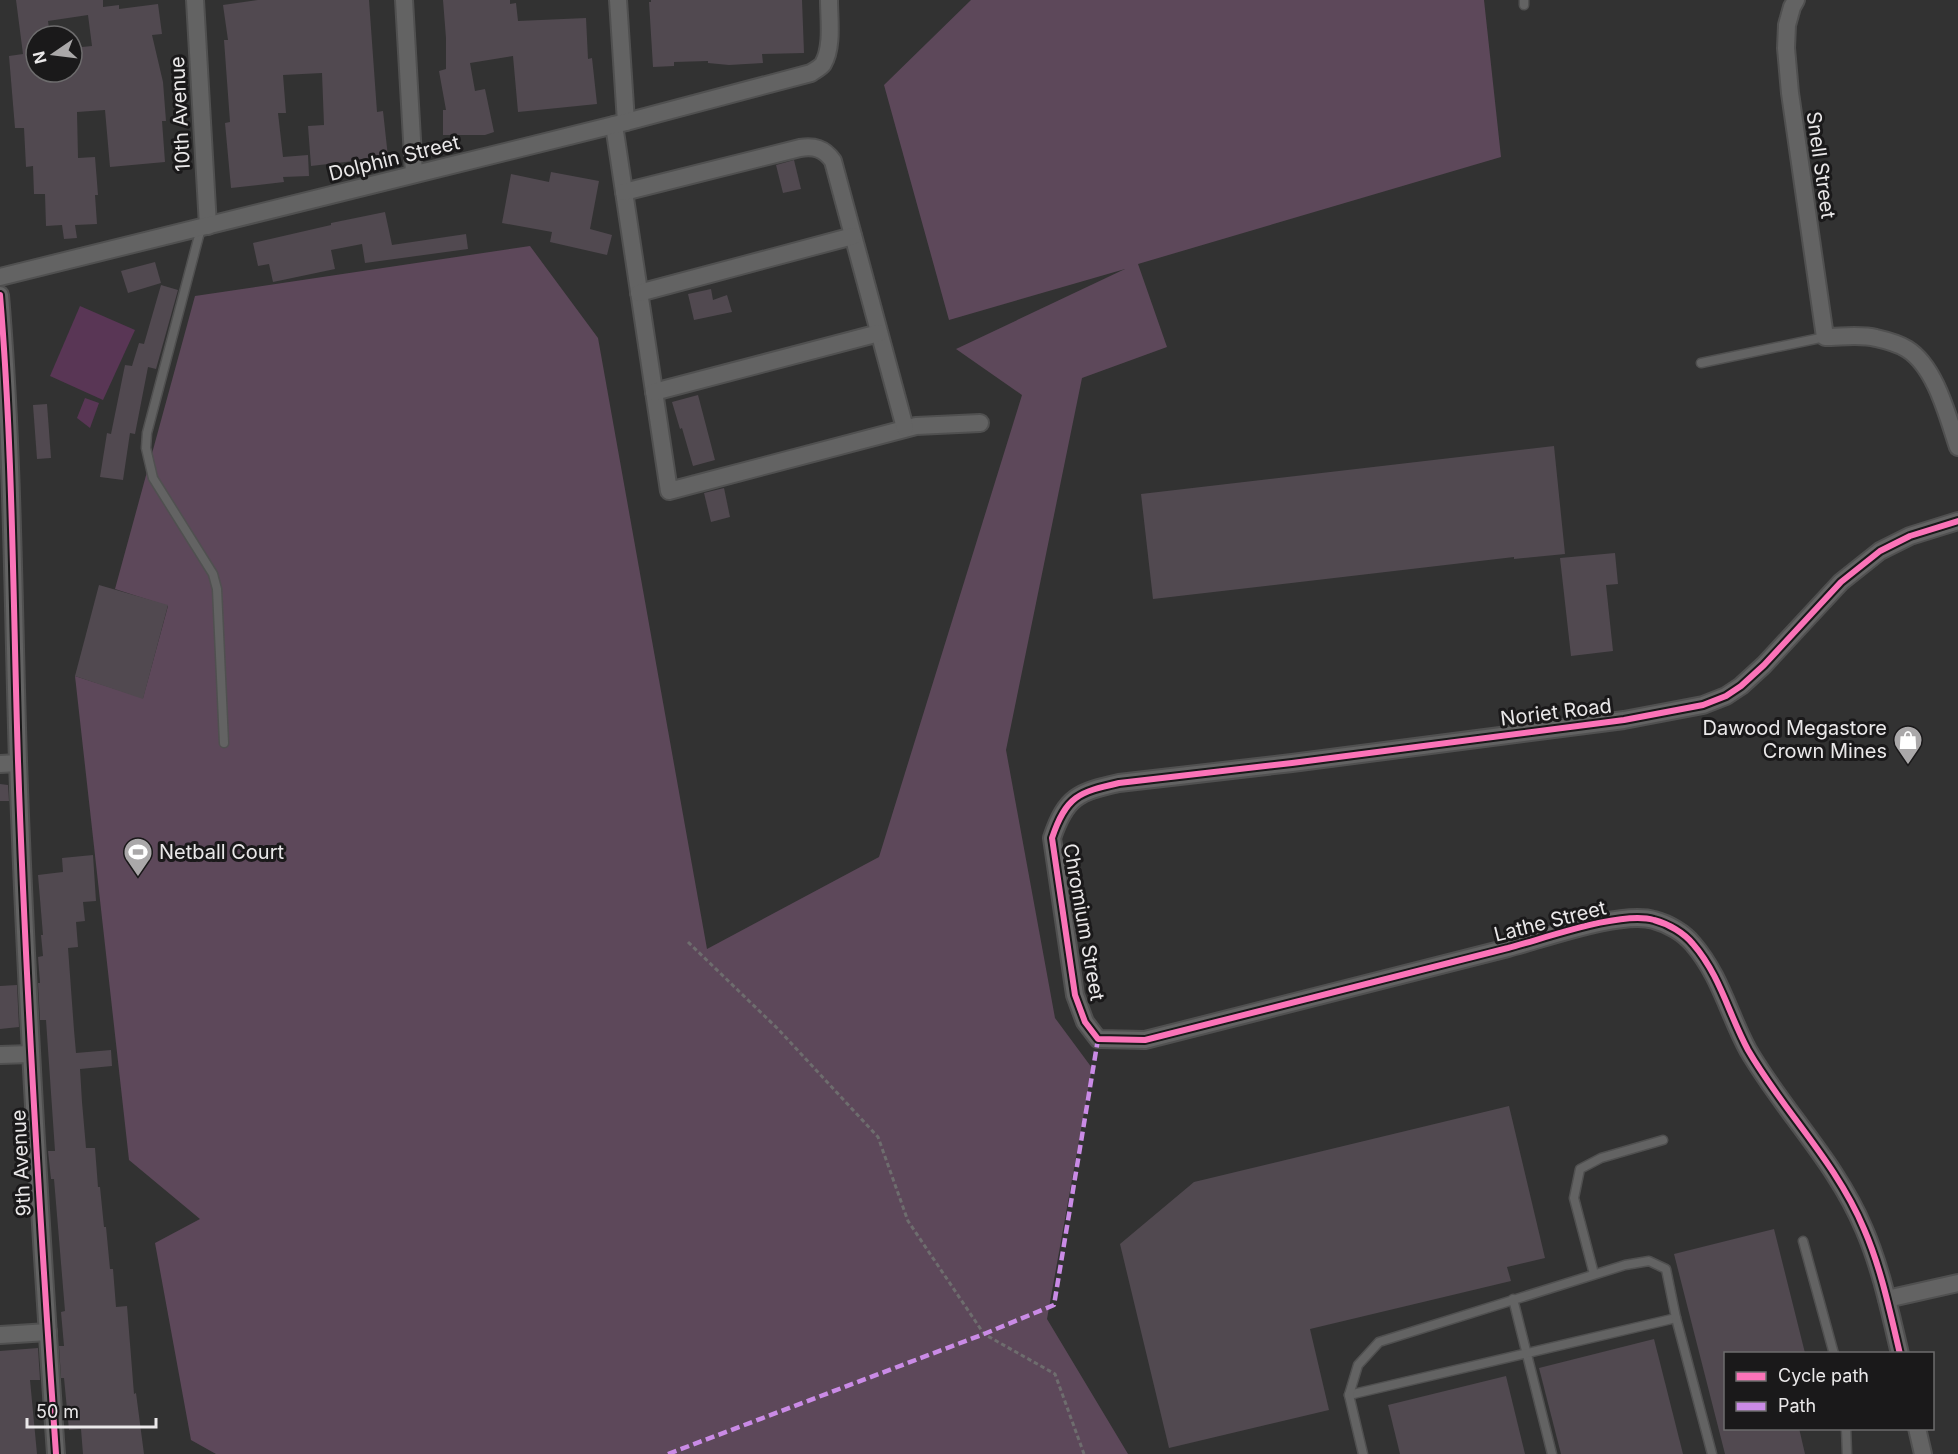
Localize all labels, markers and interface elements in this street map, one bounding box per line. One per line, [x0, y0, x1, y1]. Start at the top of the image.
north arrow [24, 24, 84, 84]
text: N [28, 49, 51, 66]
street label: 10th Avenue [165, 56, 195, 172]
street label: Snell Street [1802, 110, 1840, 221]
street label: Dolphin Street [326, 130, 462, 186]
street label: Noriet Road [1499, 693, 1613, 731]
place label: Dawood Megastore Crown Mines [1702, 716, 1887, 763]
shop icon: Dawood Megastore Crown Mines [1892, 724, 1924, 766]
sports icon: Netball Court [122, 836, 154, 878]
place label: Netball Court [159, 840, 285, 864]
street label: Chromium Street [1058, 841, 1110, 1003]
street label: Lathe Street [1491, 895, 1609, 947]
street label: 9th Avenue [6, 1109, 36, 1217]
legend [1724, 1352, 1934, 1430]
text: Cycle path [1778, 1365, 1869, 1386]
scale bar [27, 1391, 156, 1429]
text: Path [1778, 1395, 1816, 1416]
text: 50 m [36, 1401, 79, 1422]

